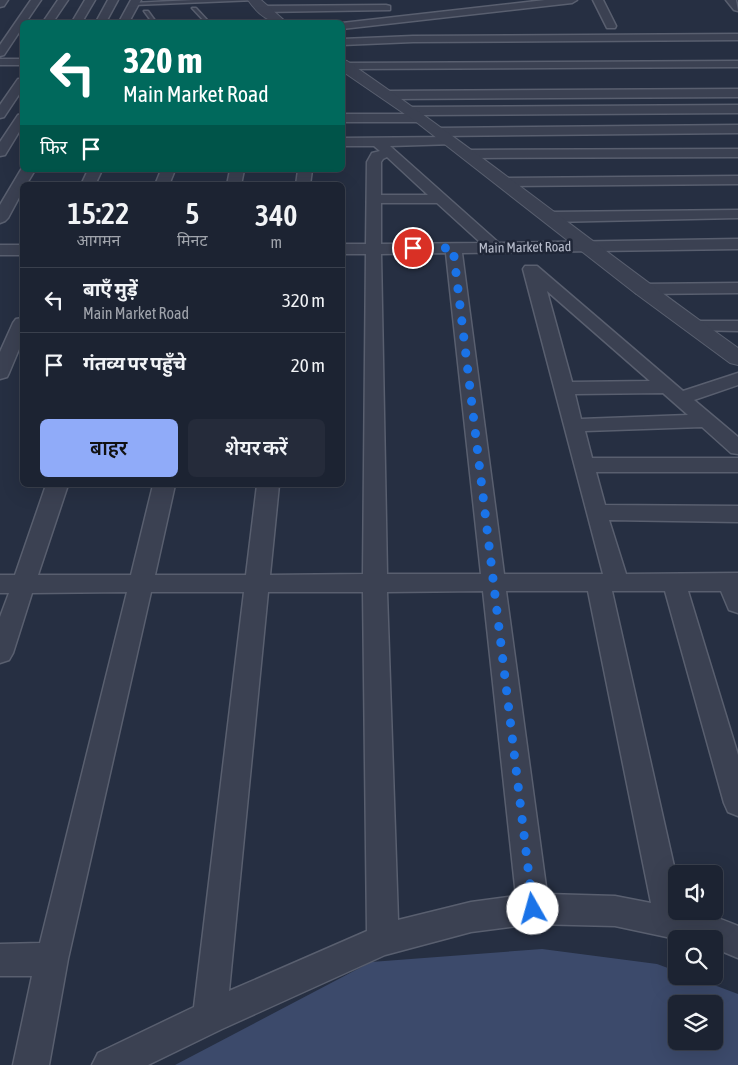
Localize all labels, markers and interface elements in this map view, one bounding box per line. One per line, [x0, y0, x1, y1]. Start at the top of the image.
icon: left [40, 40, 105, 105]
text: 320 m [123, 40, 202, 80]
text: Main Market Road [123, 81, 269, 107]
icon: arrive [77, 135, 105, 163]
text: फिर [40, 136, 67, 158]
text: 15:22 [68, 196, 129, 230]
text: 5 [185, 196, 199, 230]
text: 340 [255, 198, 297, 232]
pin [392, 227, 434, 269]
text: आगमन [77, 231, 120, 249]
text: मिनट [177, 231, 208, 249]
text: m [270, 233, 282, 251]
icon: arrive [399, 234, 427, 262]
street label: Main Market Road [478, 238, 572, 256]
text: बाएँ मुड़ें [83, 278, 138, 300]
icon: left [40, 286, 68, 314]
text: 320 m [282, 289, 325, 311]
text: Main Market Road [83, 304, 189, 322]
icon: arrive [40, 351, 68, 379]
text: गंतव्य पर पहुँचे [83, 352, 186, 374]
text: 20 m [291, 354, 325, 376]
button: बाहर [40, 419, 178, 477]
button: शेयर करें [188, 419, 325, 477]
map controls [668, 865, 723, 1050]
button: sound [668, 865, 723, 920]
position arrow [506, 882, 558, 934]
button: search [668, 930, 723, 985]
button: layers [668, 995, 723, 1050]

